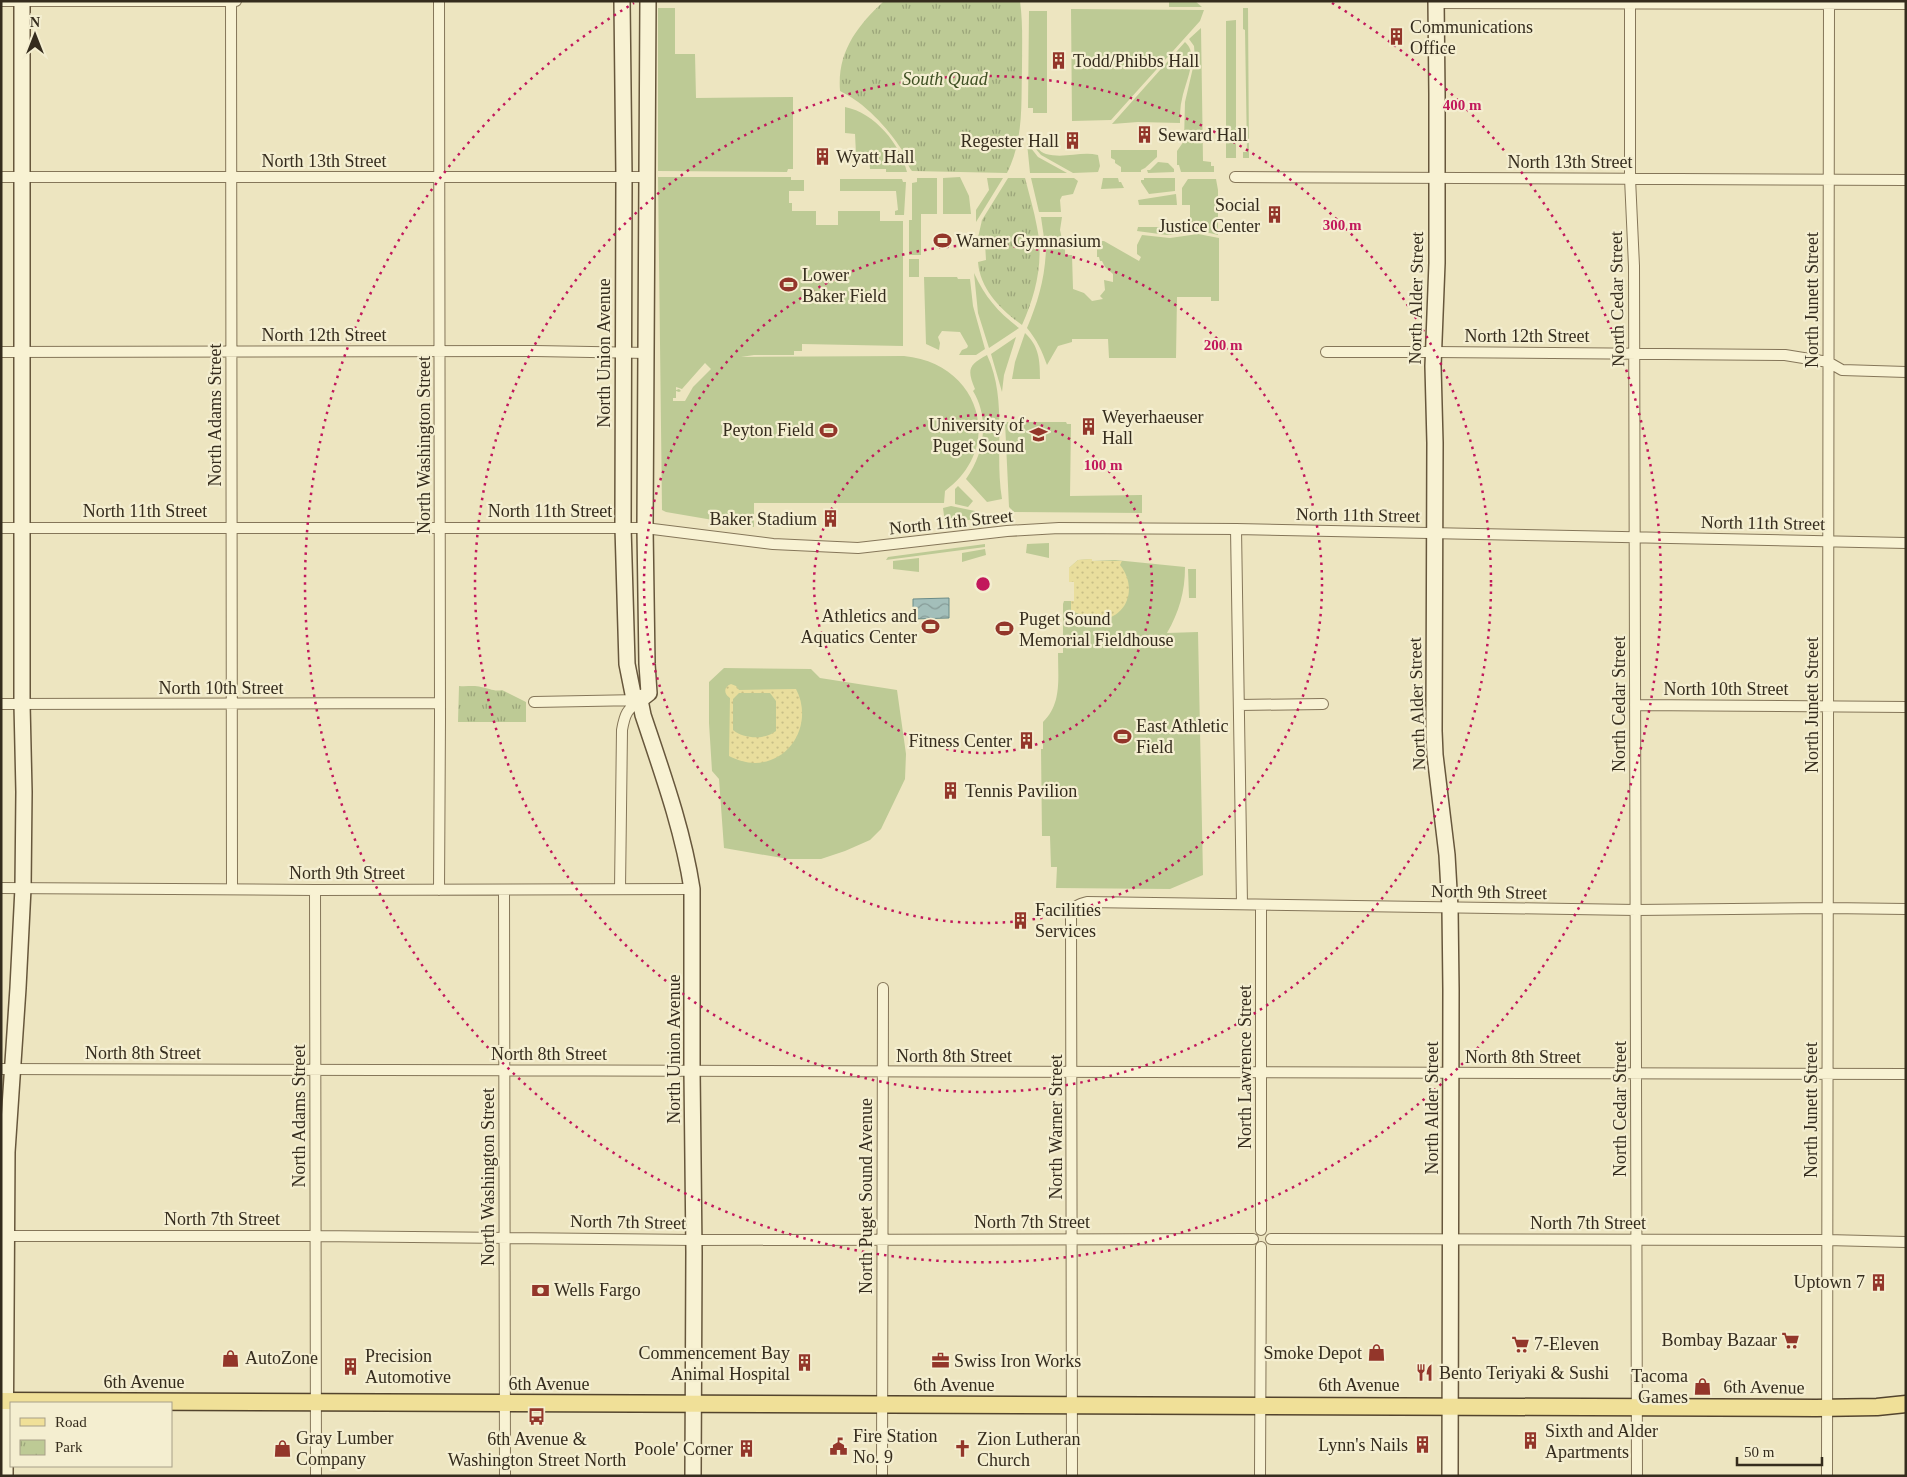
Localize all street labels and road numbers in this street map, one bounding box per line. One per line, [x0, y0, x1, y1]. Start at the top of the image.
street label: North 13th Street [262, 151, 386, 171]
street label: North 13th Street [1508, 152, 1632, 172]
street label: North Alder Street [1405, 231, 1427, 365]
street label: North Cedar Street [1606, 231, 1628, 367]
street label: North Junett Street [1802, 232, 1822, 368]
street label: North Union Avenue [594, 278, 614, 428]
street label: North 12th Street [262, 325, 386, 345]
street label: North 12th Street [1465, 326, 1589, 346]
street label: North Adams Street [205, 344, 225, 486]
street label: North Washington Street [414, 356, 434, 534]
street label: North 11th Street [83, 501, 207, 521]
street label: North 11th Street [488, 501, 612, 521]
street label: North 11th Street [1296, 504, 1420, 526]
street label: North 11th Street [888, 506, 1014, 538]
street label: North 11th Street [1701, 512, 1825, 534]
street label: North Cedar Street [1609, 636, 1629, 772]
street label: North Alder Street [1405, 637, 1429, 771]
street label: North Junett Street [1802, 637, 1822, 773]
street label: North 10th Street [159, 678, 283, 698]
street label: North 10th Street [1664, 679, 1788, 699]
street label: North 9th Street [289, 863, 405, 883]
street label: North 9th Street [1431, 881, 1547, 903]
street label: North Union Avenue [664, 974, 684, 1124]
street label: North Lawrence Street [1235, 985, 1255, 1149]
street label: North Cedar Street [1610, 1041, 1630, 1177]
street label: North Alder Street [1422, 1042, 1442, 1174]
street label: North Junett Street [1801, 1042, 1821, 1178]
street label: North 8th Street [85, 1043, 201, 1063]
street label: North 8th Street [491, 1044, 607, 1064]
street label: North Adams Street [289, 1045, 309, 1187]
street label: North 8th Street [896, 1046, 1012, 1066]
street label: North 8th Street [1465, 1047, 1581, 1067]
street label: North Warner Street [1046, 1054, 1066, 1200]
street label: North Washington Street [478, 1088, 498, 1266]
street label: North Puget Sound Avenue [856, 1098, 876, 1294]
street label: North 7th Street [164, 1209, 280, 1229]
street label: North 7th Street [570, 1211, 686, 1233]
street label: North 7th Street [974, 1212, 1090, 1232]
street label: North 7th Street [1530, 1213, 1646, 1233]
street label: 6th Avenue [103, 1372, 185, 1392]
street label: 6th Avenue [508, 1374, 590, 1394]
street label: 6th Avenue [913, 1375, 995, 1395]
street label: 6th Avenue [1318, 1375, 1400, 1395]
street label: 6th Avenue [1723, 1376, 1805, 1398]

